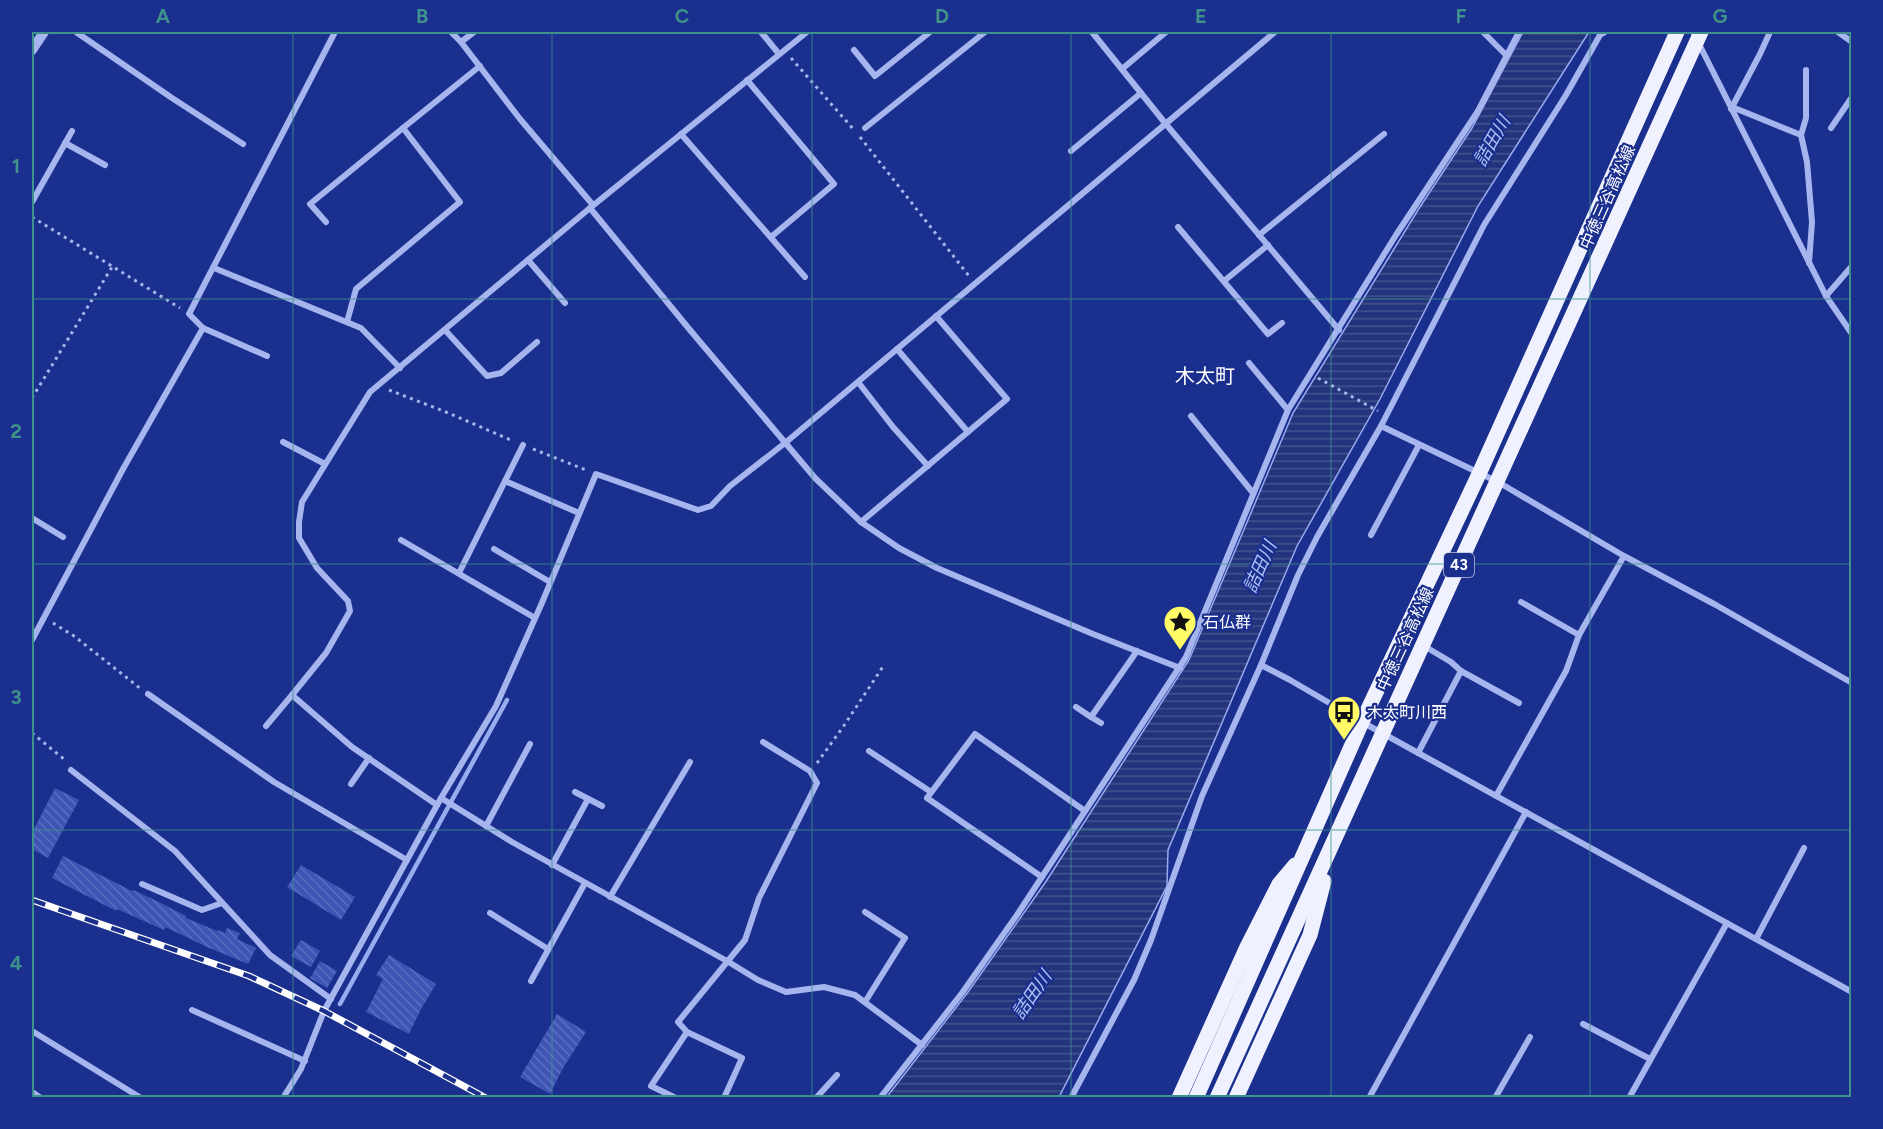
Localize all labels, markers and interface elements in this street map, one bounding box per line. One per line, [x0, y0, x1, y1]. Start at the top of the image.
text: A [156, 4, 171, 28]
text: B [416, 4, 428, 28]
text: C [675, 4, 689, 28]
text: D [935, 4, 949, 28]
text: E [1195, 4, 1207, 28]
text: F [1455, 4, 1467, 28]
text: G [1713, 4, 1728, 28]
water label: 詰田川 [1469, 110, 1516, 170]
street label: 中徳三谷高松線 [1576, 142, 1639, 252]
text: 1 [12, 154, 20, 178]
district label: 木太町 [1175, 364, 1235, 388]
text: 2 [10, 419, 22, 443]
water label: 詰田川 [1239, 536, 1282, 596]
road number: 43 [1444, 553, 1474, 577]
street label: 中徳三谷高松線 [1373, 584, 1438, 694]
place icon: 石仏群 [1162, 604, 1198, 651]
place label: 石仏群 [1203, 613, 1251, 632]
text: 3 [10, 685, 22, 709]
bus stop icon: 木太町川西 [1326, 694, 1362, 741]
place label: 木太町川西 [1367, 703, 1447, 722]
text: 4 [10, 951, 23, 975]
water label: 詰田川 [1008, 965, 1058, 1023]

